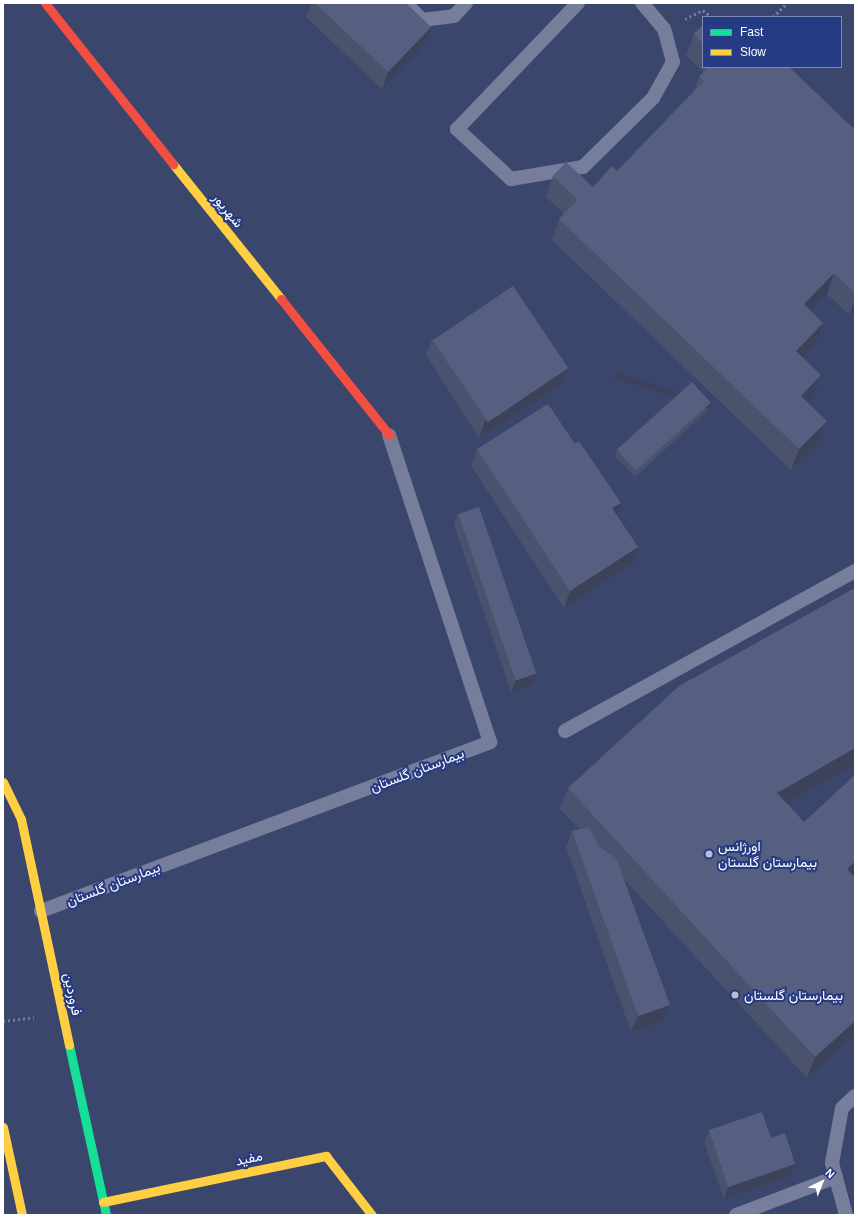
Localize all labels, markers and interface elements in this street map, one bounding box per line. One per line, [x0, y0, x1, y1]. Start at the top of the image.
legend [702, 16, 842, 68]
text: Fast [740, 25, 763, 39]
text: Slow [740, 45, 766, 59]
street label: شهریور [209, 189, 247, 231]
street label: بیمارستان گلستان [368, 744, 466, 796]
place label: اورژانس بیمارستان گلستان [718, 838, 817, 870]
marker: اورژانس بیمارستان گلستان [703, 848, 715, 860]
street label: بیمارستان گلستان [64, 858, 162, 910]
street label: فروردین [60, 971, 86, 1017]
place label: بیمارستان گلستان [744, 987, 843, 1003]
marker: بیمارستان گلستان [729, 989, 741, 1001]
street label: مفید [234, 1147, 264, 1169]
north arrow [802, 1162, 842, 1202]
text: N [823, 1166, 837, 1180]

